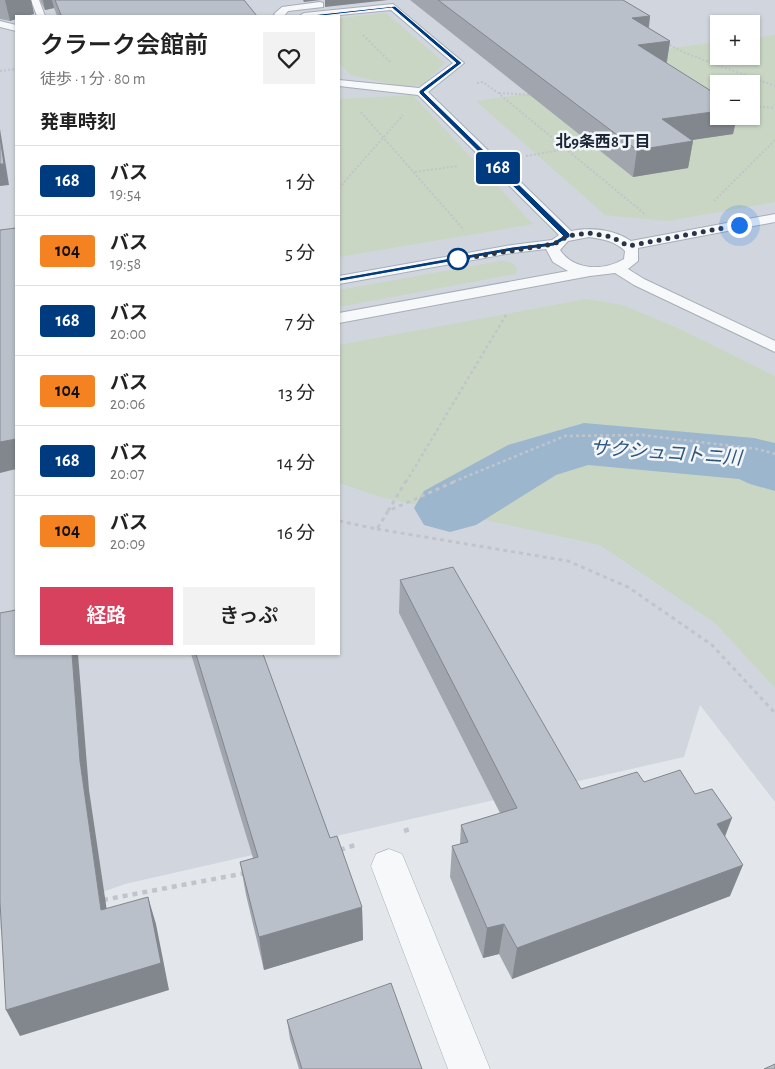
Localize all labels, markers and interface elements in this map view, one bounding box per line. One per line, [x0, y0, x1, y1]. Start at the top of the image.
map controls [710, 15, 760, 125]
button: + [710, 15, 760, 65]
button: heart [263, 32, 315, 84]
text: クラーク会館前 [40, 34, 208, 58]
text: 徒歩 · 1 分 · 80 m [40, 71, 146, 87]
button: − [710, 75, 760, 125]
text: 発車時刻 [40, 113, 116, 132]
district label: 北9条西8丁目 [555, 133, 651, 150]
line badge: 168 [469, 152, 527, 184]
text: 168 [486, 159, 510, 177]
text: バス [110, 164, 148, 183]
text: 168 [55, 172, 80, 190]
text: 1 分 [286, 174, 315, 193]
text: 19:54 [110, 186, 141, 202]
your location [727, 213, 752, 238]
text: バス [110, 234, 148, 253]
text: 104 [55, 242, 80, 260]
text: 5 分 [285, 244, 315, 263]
unlabelled marker [447, 248, 469, 270]
text: 19:58 [110, 256, 141, 272]
text: バス [110, 304, 148, 323]
text: 168 [55, 312, 80, 330]
text: 7 分 [285, 314, 315, 333]
text: 20:00 [110, 326, 146, 342]
text: バス [110, 374, 148, 393]
text: 104 [55, 382, 80, 400]
text: 13 分 [279, 384, 315, 403]
text: 20:06 [110, 396, 145, 412]
water label: サクシュコトニ川 [589, 438, 744, 468]
text: バス [110, 444, 148, 463]
text: 168 [55, 452, 80, 470]
text: 14 分 [277, 454, 315, 473]
text: 20:07 [110, 466, 145, 482]
text: バス [110, 514, 148, 533]
text: 104 [55, 522, 80, 540]
text: 16 分 [277, 524, 315, 543]
text: 20:09 [110, 536, 145, 552]
button: 経路 [40, 587, 173, 645]
button: きっぷ [183, 587, 315, 645]

